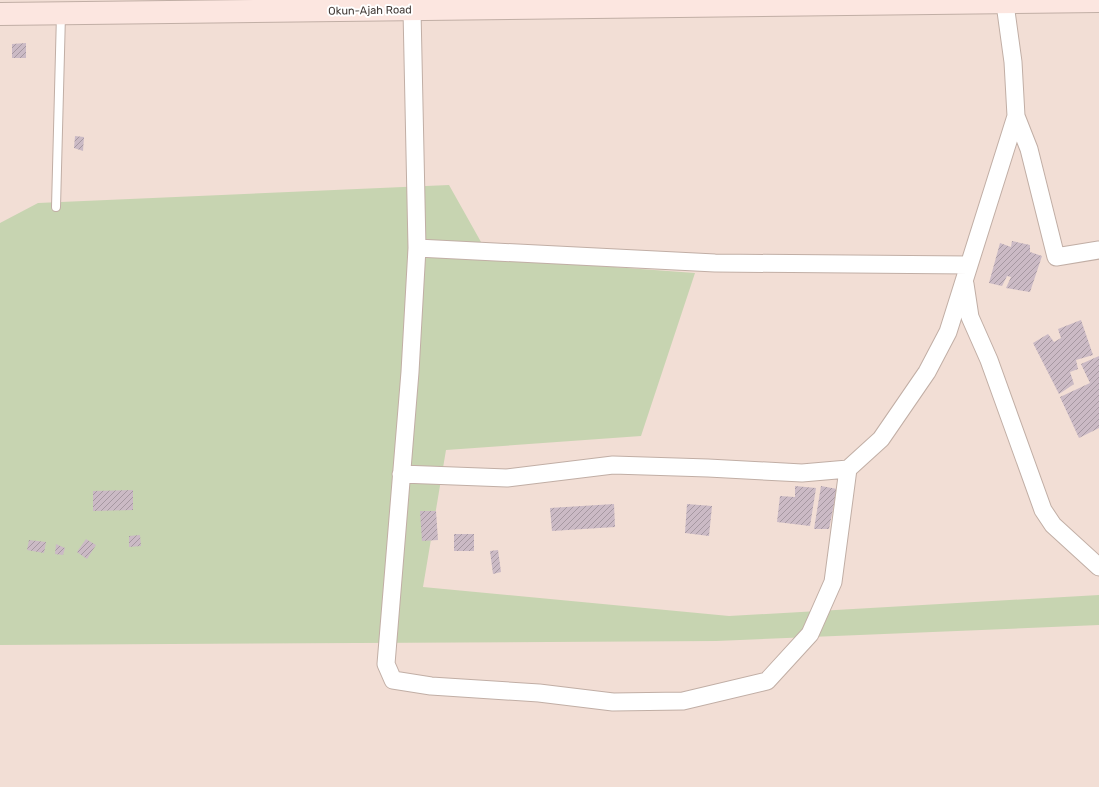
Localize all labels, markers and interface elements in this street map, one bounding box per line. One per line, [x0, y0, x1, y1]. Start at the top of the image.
street label: Okun-Ajah Road [328, 3, 412, 18]

